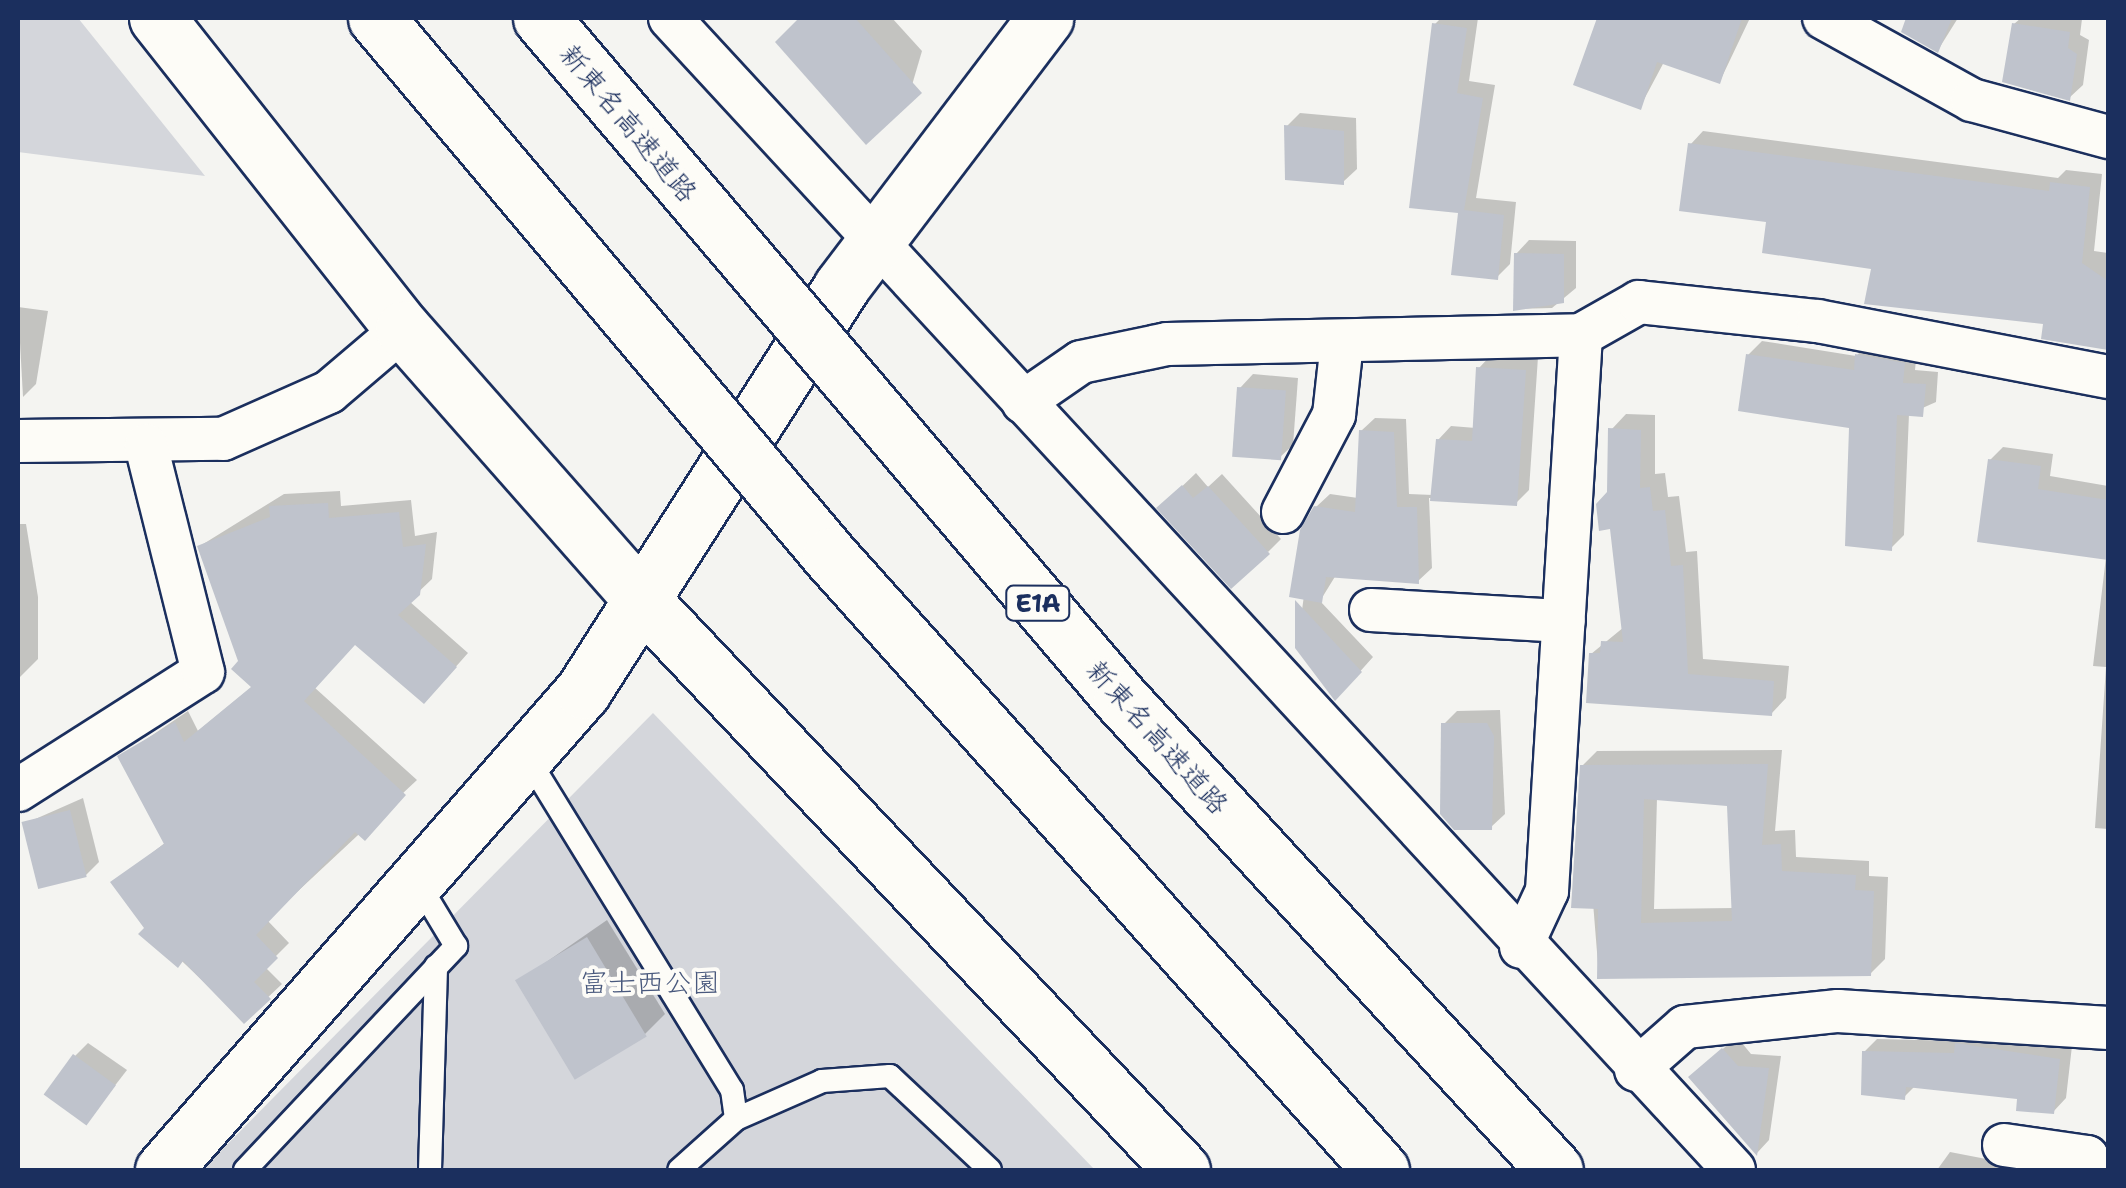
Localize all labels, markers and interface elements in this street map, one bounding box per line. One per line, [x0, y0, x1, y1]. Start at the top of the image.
street label: 新東名高速道路 [553, 37, 705, 209]
road number: E1A [1003, 583, 1073, 623]
street label: 新東名高速道路 [1080, 653, 1236, 821]
park label: 富士西公園 [580, 965, 720, 999]

